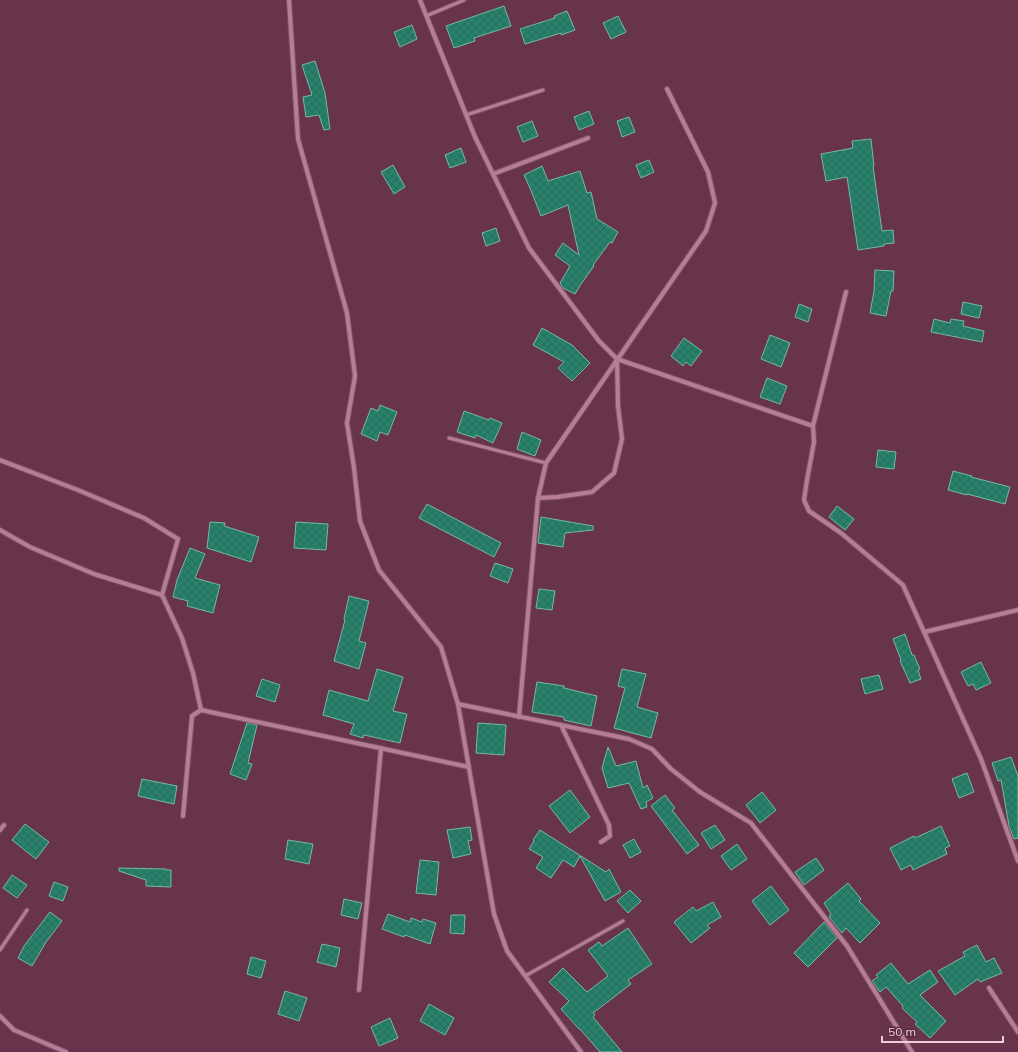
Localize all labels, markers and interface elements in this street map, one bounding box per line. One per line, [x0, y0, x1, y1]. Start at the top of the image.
scale bar [882, 1018, 1003, 1044]
text: 50 m [888, 1024, 916, 1039]

